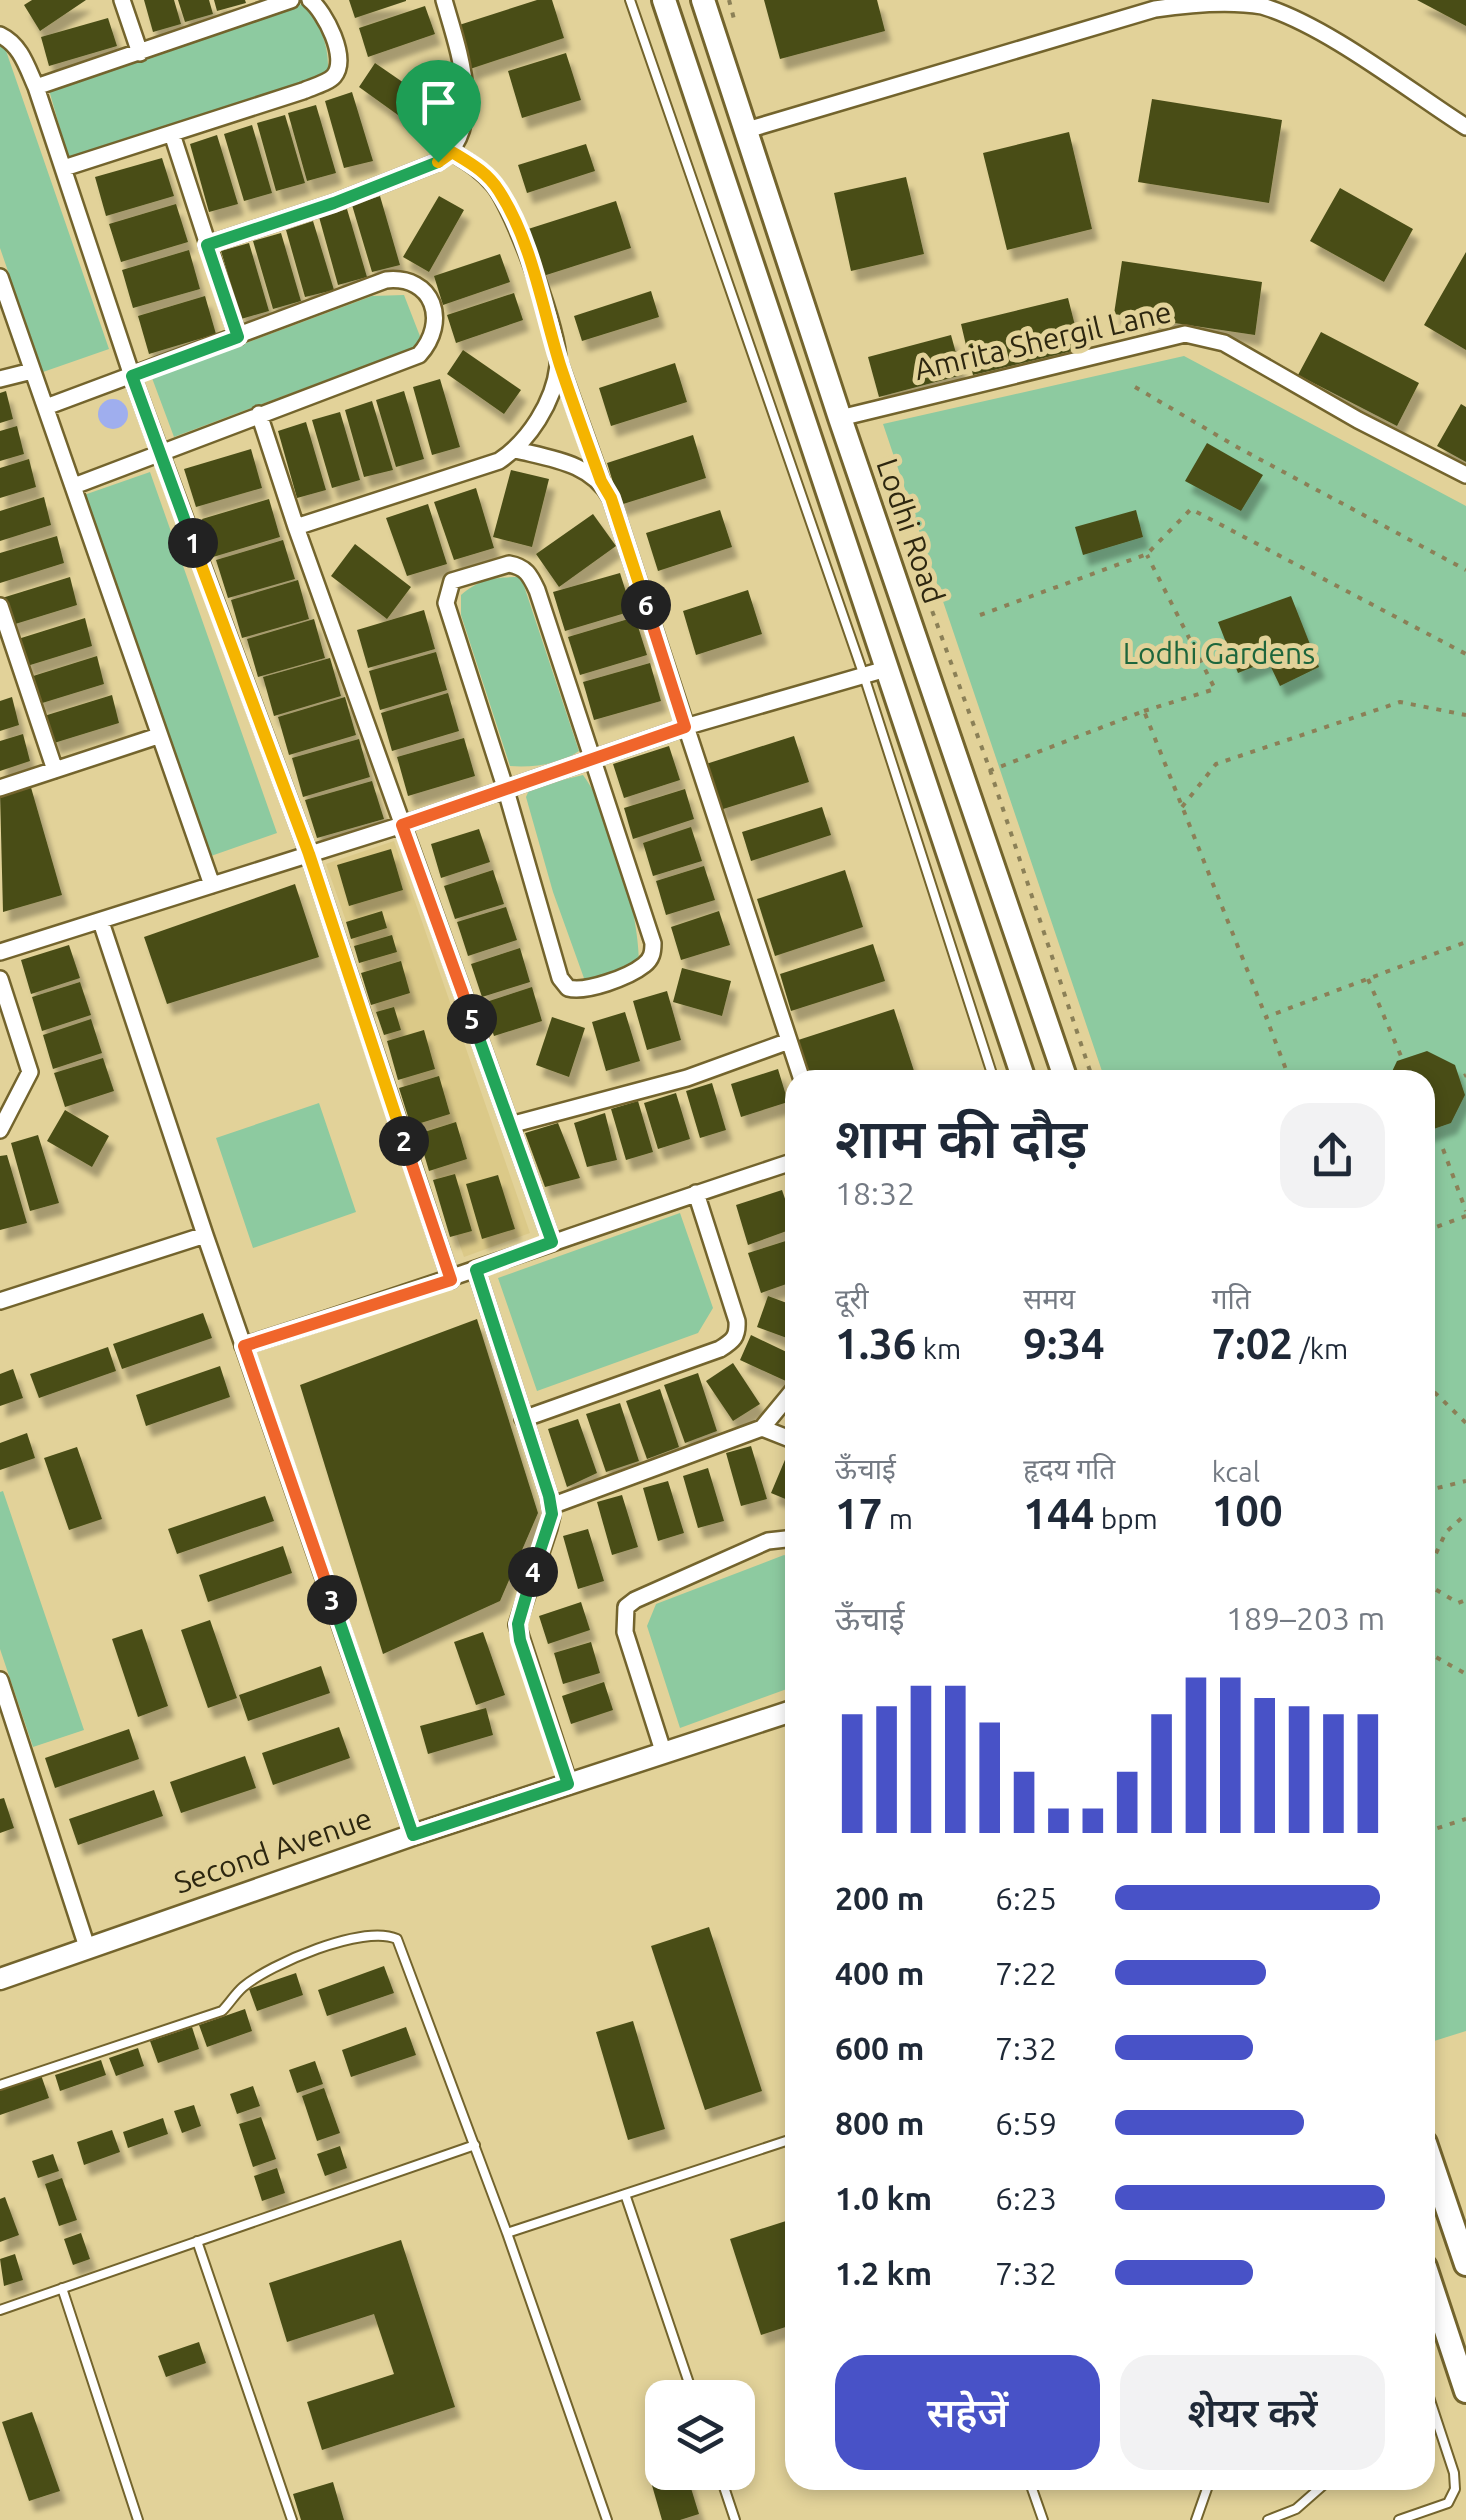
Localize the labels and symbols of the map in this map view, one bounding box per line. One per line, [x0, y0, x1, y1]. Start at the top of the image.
pin [396, 60, 481, 163]
street label: Amrita Shergil Lane [911, 294, 1174, 386]
street label: Lodhi Road [870, 454, 952, 608]
pin: 1 [168, 518, 218, 568]
pin: 6 [621, 580, 671, 630]
park label: Lodhi Gardens [1123, 636, 1315, 670]
pin: 5 [447, 994, 497, 1044]
pin: 2 [379, 1116, 429, 1166]
pin: 4 [508, 1547, 558, 1597]
pin: 3 [307, 1575, 357, 1625]
street label: Second Avenue [170, 1800, 376, 1900]

